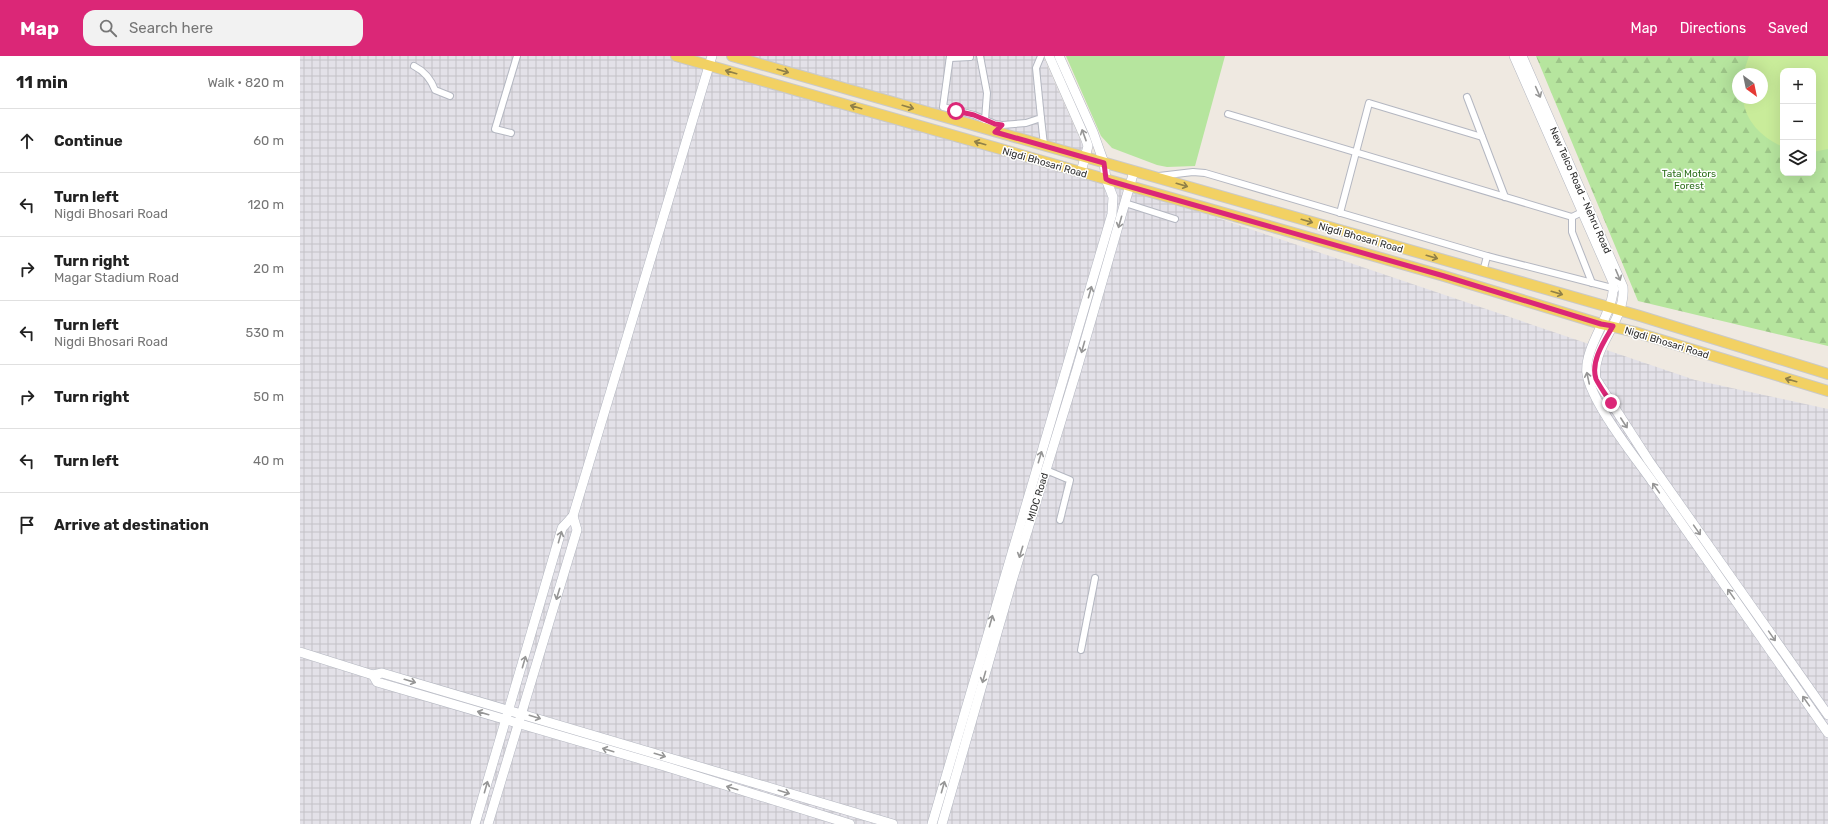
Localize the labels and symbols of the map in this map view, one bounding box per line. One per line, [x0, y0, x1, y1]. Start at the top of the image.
one-way arrow [724, 67, 737, 75]
one-way arrow [776, 68, 789, 75]
north arrow [1732, 68, 1768, 104]
one-way arrow [1535, 85, 1542, 97]
route start [947, 102, 965, 120]
one-way arrow [849, 103, 862, 111]
one-way arrow [901, 103, 914, 111]
street label: New Telco Road - Nehru Road [1547, 125, 1613, 255]
one-way arrow [1080, 129, 1088, 141]
one-way arrow [974, 139, 987, 146]
street label: Nigdi Bhosari Road [1001, 145, 1089, 181]
park label: Tata Motors Forest [1662, 168, 1716, 192]
one-way arrow [1175, 182, 1188, 189]
one-way arrow [1116, 216, 1123, 229]
one-way arrow [1300, 218, 1313, 225]
street label: Nigdi Bhosari Road [1317, 220, 1405, 256]
one-way arrow [1425, 254, 1438, 261]
one-way arrow [1615, 269, 1622, 281]
one-way arrow [1087, 286, 1094, 299]
one-way arrow [1550, 290, 1563, 297]
street label: Nigdi Bhosari Road [1623, 324, 1710, 362]
one-way arrow [1079, 340, 1086, 353]
one-way arrow [1584, 372, 1592, 385]
one-way arrow [1784, 376, 1797, 383]
route end [1602, 394, 1620, 412]
one-way arrow [1620, 417, 1628, 428]
one-way arrow [1037, 450, 1044, 463]
street label: MIDC Road [1025, 471, 1051, 523]
one-way arrow [1652, 482, 1660, 493]
one-way arrow [1693, 524, 1702, 535]
one-way arrow [557, 531, 564, 544]
one-way arrow [1017, 545, 1024, 558]
one-way arrow [554, 587, 561, 600]
one-way arrow [1727, 589, 1735, 600]
one-way arrow [988, 615, 995, 628]
one-way arrow [1768, 631, 1776, 642]
one-way arrow [521, 656, 528, 669]
one-way arrow [980, 670, 987, 683]
one-way arrow [404, 678, 417, 685]
one-way arrow [1802, 695, 1810, 706]
one-way arrow [477, 709, 490, 716]
one-way arrow [529, 714, 542, 721]
one-way arrow [602, 746, 615, 753]
one-way arrow [653, 752, 666, 759]
one-way arrow [483, 780, 490, 793]
one-way arrow [940, 780, 947, 793]
one-way arrow [726, 784, 739, 791]
one-way arrow [778, 789, 791, 796]

